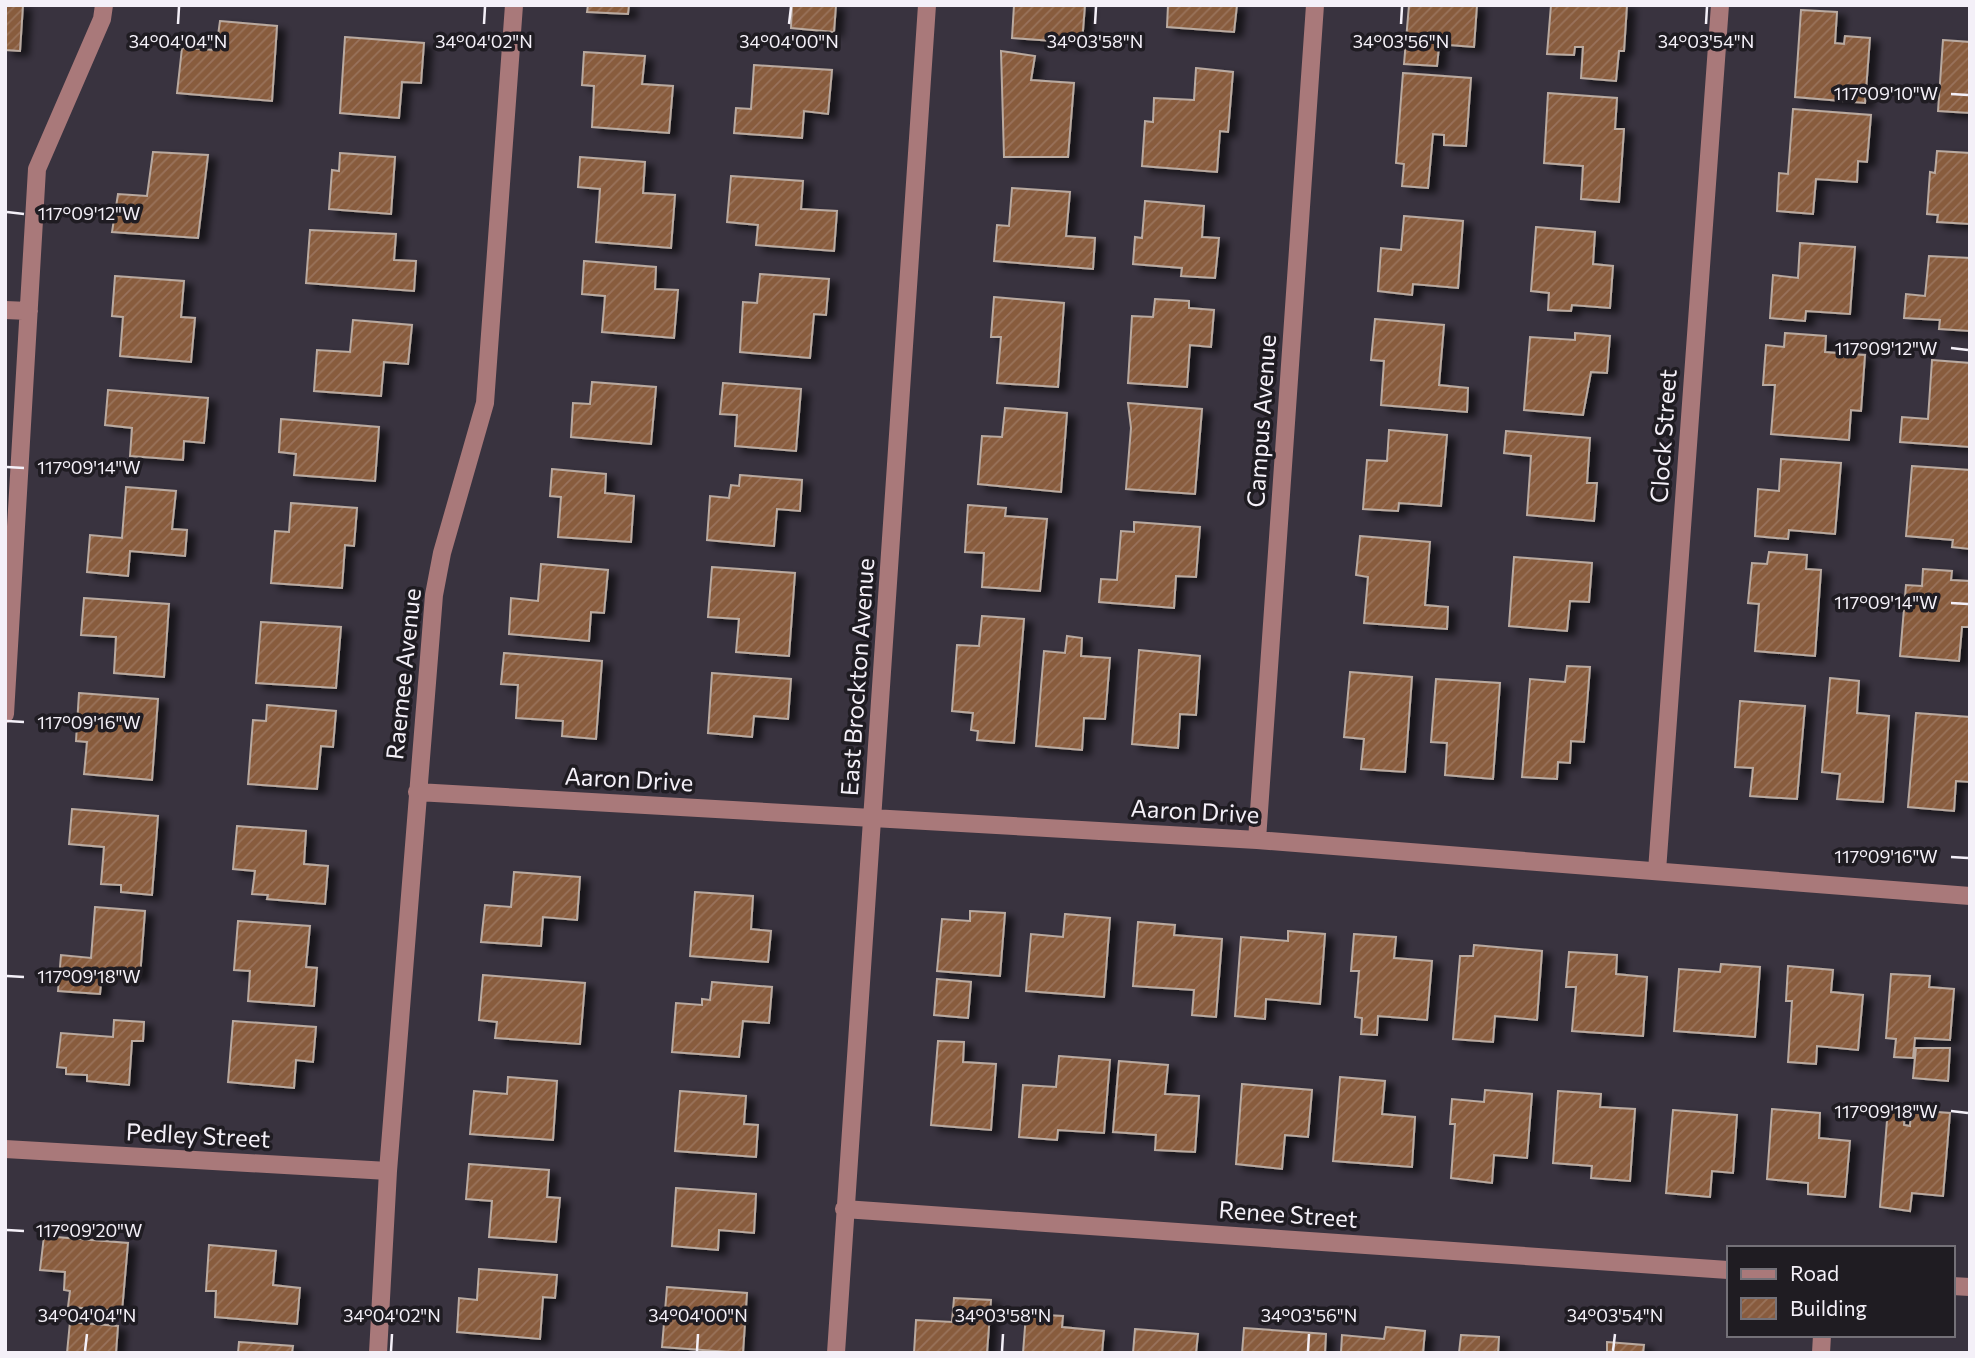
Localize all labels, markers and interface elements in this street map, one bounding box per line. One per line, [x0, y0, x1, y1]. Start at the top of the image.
text: 34°04'04"N [129, 30, 227, 52]
text: 34°04'02"N [435, 30, 533, 52]
text: 34°04'00"N [739, 30, 839, 52]
text: 34°03'58"N [1047, 30, 1143, 52]
text: 34°03'56"N [1353, 30, 1449, 52]
text: 34°03'54"N [1658, 30, 1754, 52]
text: 117°09'10"W [1834, 82, 1938, 104]
text: 117°09'12"W [38, 202, 140, 224]
street label: Campus Avenue [1240, 334, 1281, 508]
text: 117°09'12"W [1835, 337, 1937, 359]
street label: Clock Street [1643, 368, 1682, 504]
text: 117°09'14"W [37, 456, 141, 478]
street label: East Brockton Avenue [834, 557, 879, 797]
street label: Raemee Avenue [379, 587, 426, 761]
text: 117°09'14"W [1834, 591, 1938, 613]
text: 117°09'16"W [37, 711, 141, 733]
street label: Aaron Drive [564, 761, 694, 796]
street label: Aaron Drive [1130, 793, 1260, 828]
text: 117°09'16"W [1834, 845, 1938, 867]
text: 117°09'18"W [37, 965, 141, 987]
text: 117°09'18"W [1834, 1100, 1938, 1122]
street label: Pedley Street [125, 1116, 271, 1153]
street label: Renee Street [1218, 1194, 1359, 1233]
text: 117°09'20"W [36, 1219, 142, 1241]
legend [1727, 1246, 1954, 1337]
text: Road [1790, 1260, 1839, 1285]
text: Building [1790, 1295, 1867, 1320]
text: 34°04'04"N [38, 1304, 136, 1326]
text: 34°04'02"N [343, 1304, 441, 1326]
text: 34°04'00"N [648, 1304, 748, 1326]
text: 34°03'58"N [955, 1304, 1051, 1326]
text: 34°03'56"N [1261, 1304, 1357, 1326]
text: 34°03'54"N [1567, 1304, 1663, 1326]

